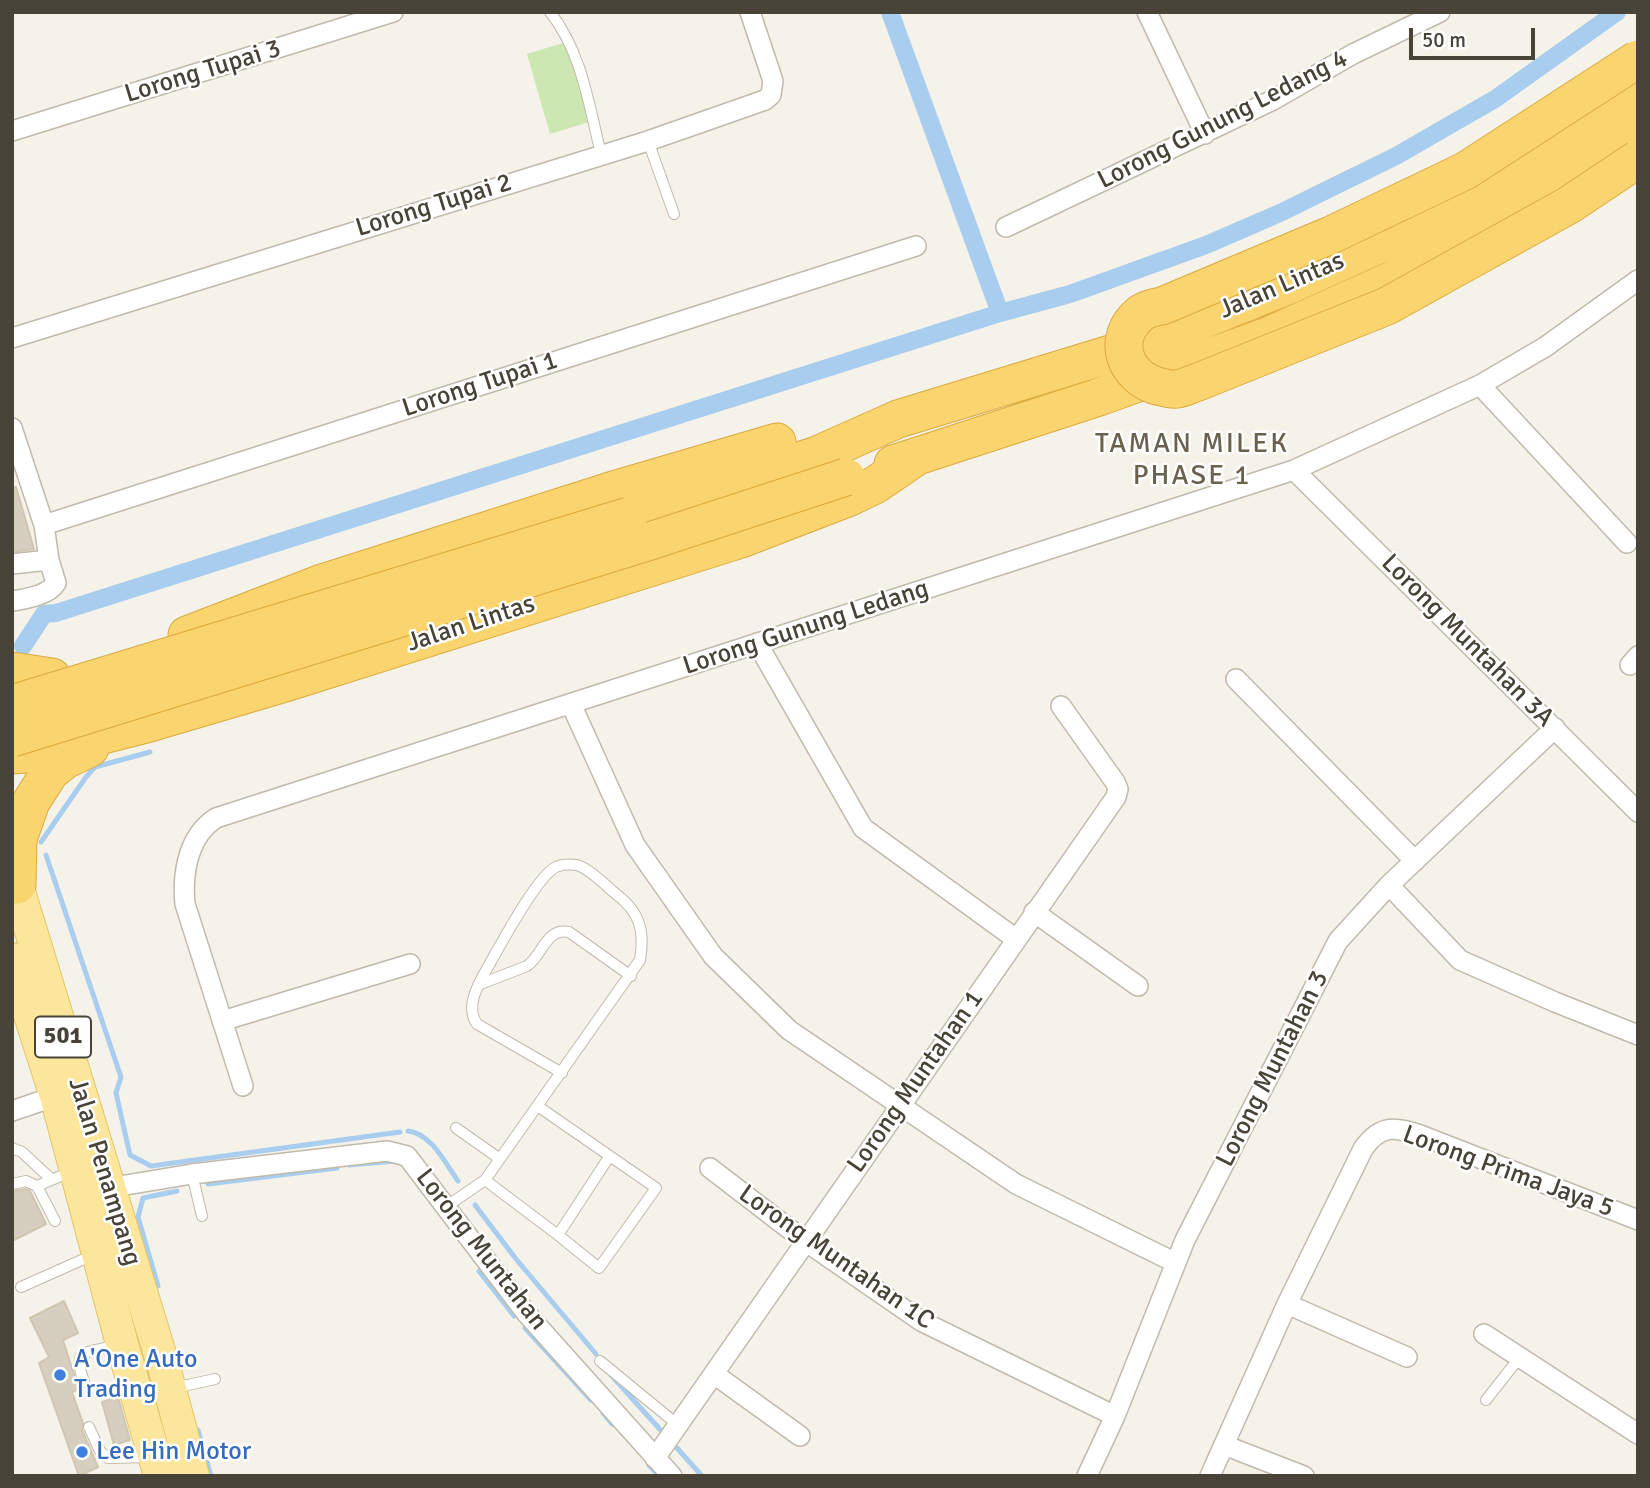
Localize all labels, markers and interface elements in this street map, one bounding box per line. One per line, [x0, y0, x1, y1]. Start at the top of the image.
scale bar [1412, 14, 1538, 58]
text: 50 m [1422, 27, 1466, 53]
street label: Lorong Tupai 3 [121, 33, 285, 111]
street label: Lorong Gunung Ledang 4 [1093, 43, 1353, 197]
street label: Lorong Tupai 2 [352, 167, 516, 245]
street label: Jalan Lintas [1215, 246, 1349, 326]
street label: Lorong Tupai 1 [398, 345, 562, 425]
district label: TAMAN MILEK PHASE 1 [1096, 428, 1288, 494]
street label: Lorong Muntahan 3A [1374, 548, 1560, 734]
street label: Lorong Gunung Ledang [679, 574, 933, 682]
street label: Jalan Lintas [403, 589, 539, 659]
street label: Lorong Muntahan 3 [1210, 966, 1336, 1172]
street label: Lorong Muntahan 1 [841, 985, 991, 1179]
road number: 501 [35, 1016, 91, 1058]
street label: Jalan Penampang [61, 1074, 147, 1270]
street label: Lorong Prima Jaya 5 [1398, 1119, 1618, 1225]
street label: Lorong Muntahan [408, 1163, 554, 1337]
street label: Lorong Muntahan 1C [732, 1179, 940, 1337]
place label: A'One Auto Trading [74, 1344, 197, 1406]
marker: A'One Auto Trading [52, 1367, 68, 1383]
place label: Lee Hin Motor [96, 1436, 251, 1468]
marker: Lee Hin Motor [74, 1444, 90, 1460]

